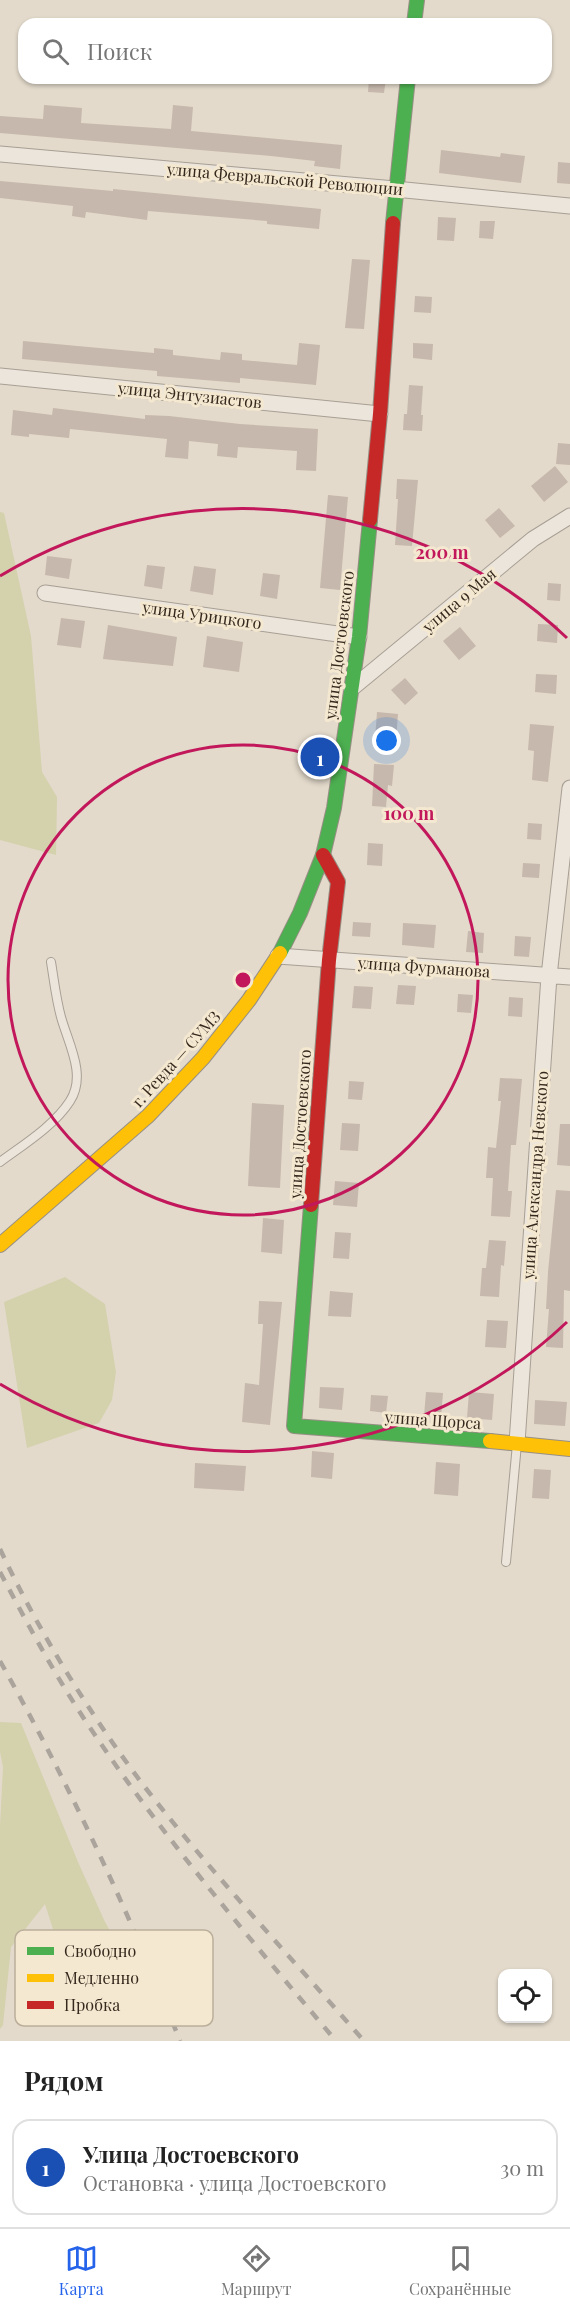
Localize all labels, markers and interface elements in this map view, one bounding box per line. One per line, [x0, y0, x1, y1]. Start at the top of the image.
search box [18, 18, 552, 84]
icon: search [39, 35, 72, 68]
text: Поиск [87, 36, 152, 66]
street label: улица Февральской Революции [165, 158, 404, 199]
street label: улица Энтузиастов [116, 376, 263, 413]
text: 200 m [415, 540, 469, 564]
street label: улица 9 Мая [417, 562, 500, 637]
street label: улица Достоевского [319, 569, 358, 721]
street label: улица Урицкого [140, 596, 263, 633]
your location [372, 726, 401, 755]
pin: 1 [300, 734, 340, 780]
text: 100 m [384, 801, 435, 825]
street label: улица Фурманова [356, 951, 491, 982]
centre of rings [233, 970, 253, 990]
street label: г. Ревда — СУМЗ [127, 1006, 225, 1111]
street label: улица Достоевского [284, 1048, 315, 1200]
street label: улица Александра Невского [517, 1070, 552, 1281]
street label: улица Щорса [383, 1406, 482, 1433]
legend [15, 1930, 213, 2026]
text: Свободно [64, 1940, 136, 1961]
text: Медленно [64, 1967, 139, 1988]
map controls [498, 1969, 552, 2023]
button: locate [498, 1969, 552, 2023]
text: Пробка [64, 1994, 120, 2015]
text: Рядом [24, 2063, 103, 2098]
text: Улица Достоевского [83, 2139, 299, 2169]
text: 1 [42, 2154, 49, 2181]
text: 30 m [500, 2154, 544, 2181]
text: Остановка · улица Достоевского [83, 2169, 386, 2196]
tab: Карта [59, 2242, 104, 2299]
tab: Маршрут [221, 2242, 292, 2299]
tab: Сохранённые [409, 2242, 511, 2299]

